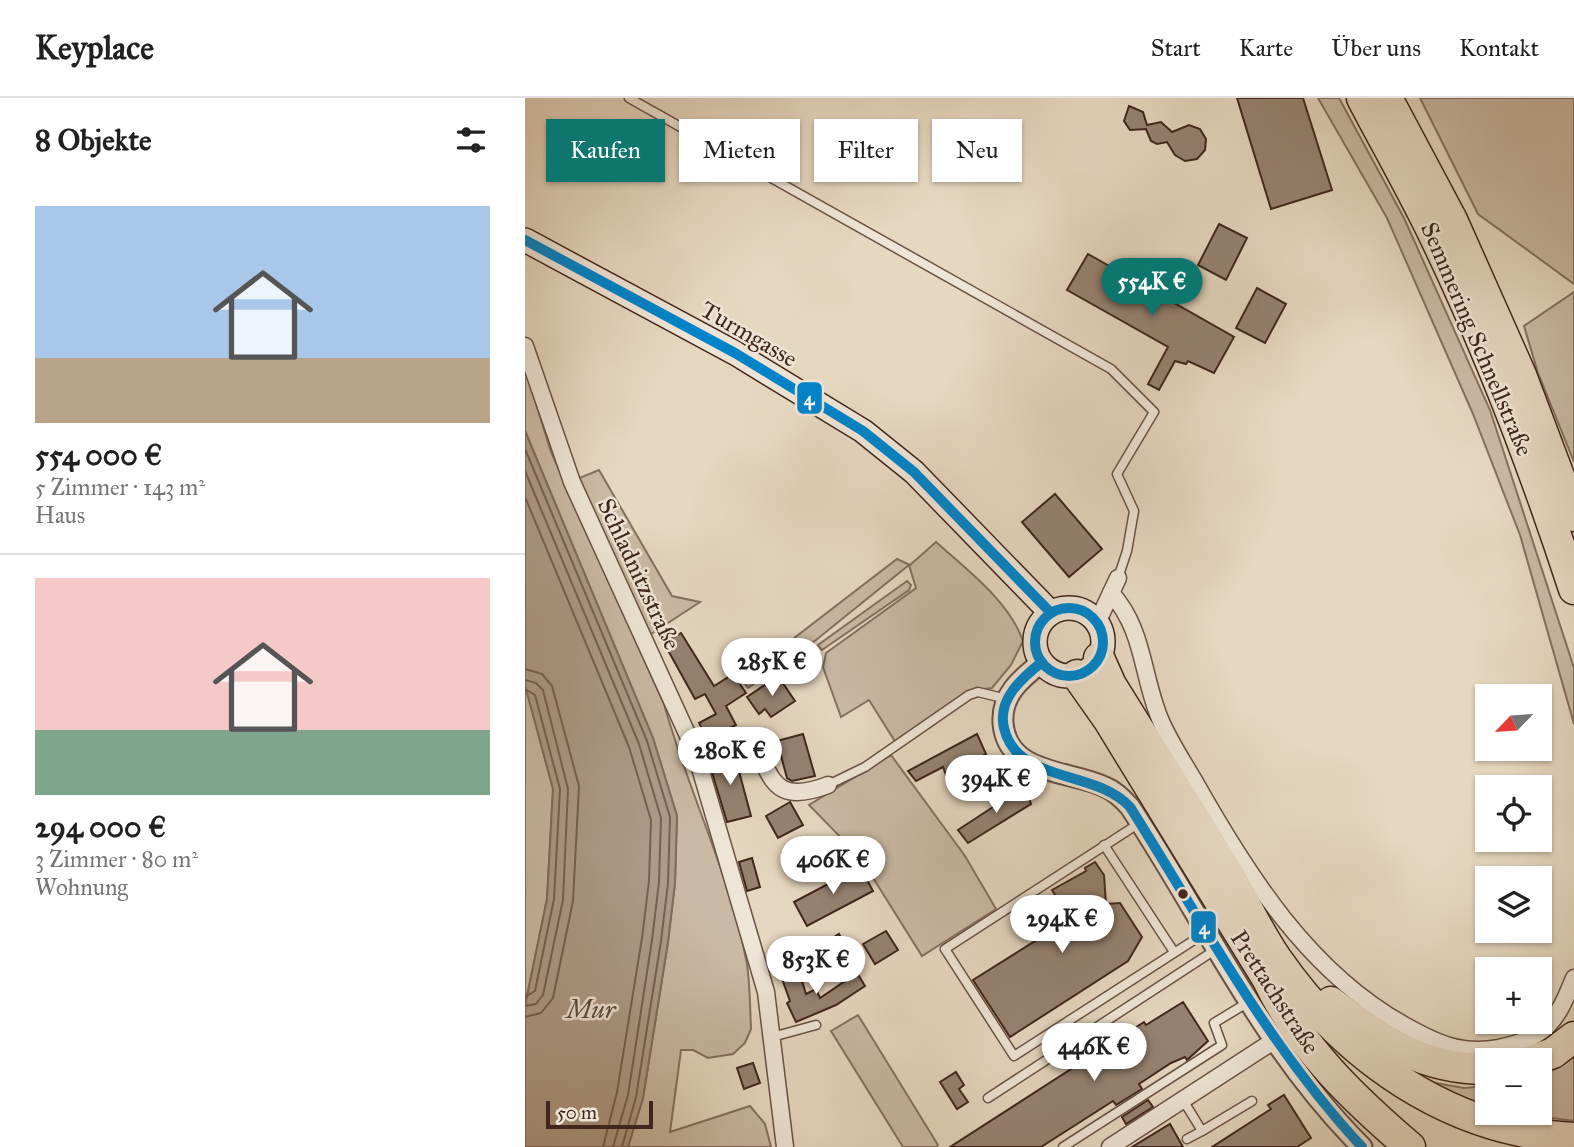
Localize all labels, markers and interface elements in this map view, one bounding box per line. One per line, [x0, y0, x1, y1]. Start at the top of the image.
text: Keyplace [35, 28, 154, 68]
text: Start [1151, 33, 1201, 63]
text: Karte [1239, 33, 1293, 63]
text: Über uns [1331, 33, 1421, 63]
text: Kontakt [1459, 33, 1539, 63]
chip: Kaufen [546, 119, 665, 182]
chip: Mieten [679, 119, 800, 182]
chip: Filter [814, 119, 918, 182]
chip: Neu [932, 119, 1022, 182]
icon: filters [452, 121, 490, 159]
text: 8 Objekte [35, 122, 152, 158]
street label: Semmering Schnellstraße [1414, 218, 1540, 460]
icon: home [200, 252, 326, 378]
pin: 554K € [1095, 258, 1209, 318]
text: 554K € [1118, 267, 1186, 295]
street label: Turmgasse [695, 294, 803, 374]
line badge: 4 [796, 381, 823, 415]
text: 4 [804, 387, 816, 411]
text: 554 000 € [35, 437, 162, 473]
text: 5 Zimmer · 143 m² [35, 473, 205, 501]
street label: Schladnitzstraße [591, 493, 687, 655]
text: Haus [35, 501, 85, 529]
icon: home [200, 624, 326, 750]
pin: 285K € [715, 638, 829, 698]
text: 285K € [737, 647, 807, 675]
north arrow [1475, 684, 1552, 761]
map controls [1475, 684, 1552, 1125]
pin: 280K € [673, 728, 787, 787]
text: 280K € [694, 736, 766, 764]
pin: 394K € [939, 756, 1053, 815]
text: 394K € [961, 764, 1031, 792]
button: locate [1475, 775, 1552, 852]
text: 294 000 € [35, 809, 166, 845]
pin: 406K € [776, 836, 890, 896]
text: 3 Zimmer · 80 m² [35, 845, 198, 873]
text: 406K € [796, 845, 870, 873]
button: layers [1475, 866, 1552, 943]
text: Wohnung [35, 873, 128, 901]
unlabelled marker [1176, 887, 1190, 901]
pin: 294K € [1005, 896, 1119, 955]
text: 294K € [1026, 904, 1098, 932]
line badge: 4 [1190, 910, 1217, 944]
text: 4 [1199, 916, 1211, 940]
street label: Prettachstraße [1224, 924, 1326, 1060]
pin: 853K € [759, 936, 873, 996]
text: 853K € [782, 945, 850, 973]
button: + [1475, 957, 1552, 1034]
water label: Mur [563, 993, 617, 1025]
pin: 446K € [1037, 1024, 1151, 1083]
text: 446K € [1058, 1032, 1130, 1060]
button: − [1475, 1048, 1552, 1125]
scale bar [546, 1098, 653, 1130]
text: 50 m [557, 1101, 597, 1124]

